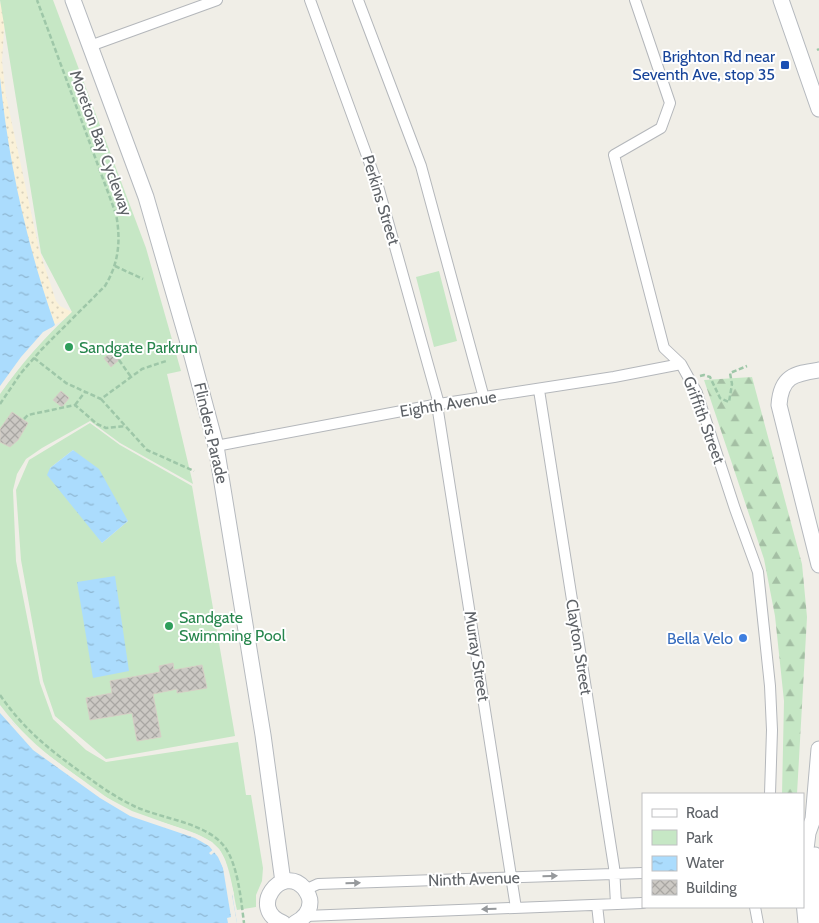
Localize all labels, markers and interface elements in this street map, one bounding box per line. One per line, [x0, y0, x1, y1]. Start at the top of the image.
place label: Brighton Rd near Seventh Ave, stop 35 [632, 47, 776, 84]
marker: Brighton Rd near Seventh Ave, stop 35 [779, 59, 791, 71]
street label: Moreton Bay Cycleway [66, 68, 136, 218]
street label: Perkins Street [358, 153, 404, 248]
place label: Sandgate Parkrun [79, 338, 198, 357]
marker: Sandgate Parkrun [63, 341, 75, 353]
street label: Griffith Street [679, 374, 729, 467]
street label: Flinders Parade [190, 381, 232, 485]
street label: Eighth Avenue [398, 387, 498, 421]
street label: Clayton Street [562, 598, 596, 697]
place label: Sandgate Swimming Pool [179, 608, 286, 645]
street label: Murray Street [460, 609, 494, 703]
marker: Sandgate Swimming Pool [163, 620, 175, 632]
place label: Bella Velo [667, 629, 733, 648]
marker: Bella Velo [737, 632, 749, 644]
legend [642, 793, 804, 908]
text: Road [686, 804, 719, 822]
text: Park [686, 829, 713, 847]
text: Water [686, 854, 724, 872]
street label: Ninth Avenue [428, 868, 520, 890]
one-way arrow [543, 872, 559, 880]
one-way arrow [345, 879, 361, 887]
text: Building [686, 879, 737, 897]
one-way arrow [481, 906, 497, 914]

